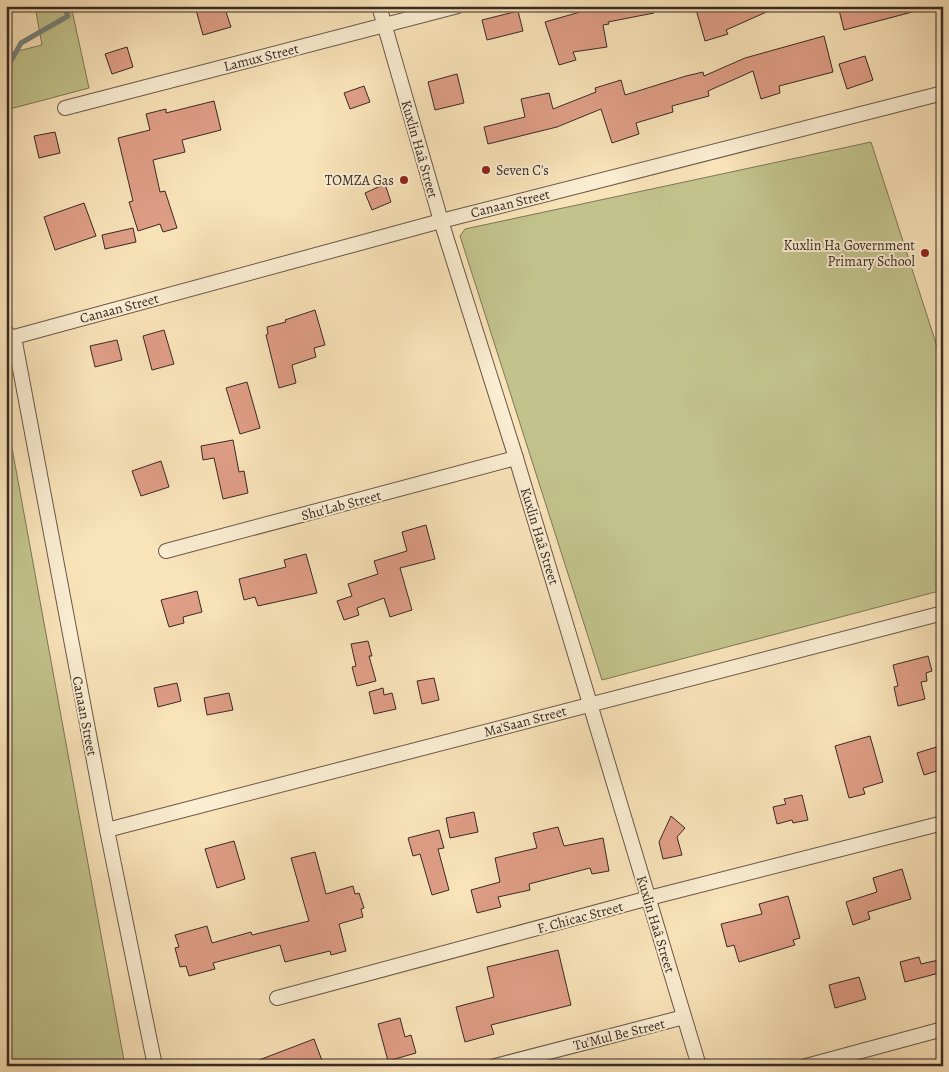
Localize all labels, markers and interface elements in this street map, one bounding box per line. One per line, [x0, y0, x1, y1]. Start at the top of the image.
street label: Lamux Street [222, 39, 301, 76]
street label: Kuxlin Haâ Street [396, 98, 443, 201]
place label: Seven C's [496, 161, 549, 180]
marker: Seven C's [480, 164, 492, 176]
place label: TOMZA Gas [325, 171, 394, 190]
marker: TOMZA Gas [398, 174, 410, 186]
street label: Canaan Street [469, 184, 552, 222]
place label: Kuxlin Ha Government Primary School [784, 236, 916, 271]
marker: Kuxlin Ha Government Primary School [919, 247, 931, 259]
street label: Canaan Street [78, 289, 161, 328]
street label: Kuxlin Haâ Street [516, 485, 563, 588]
street label: Shu'Lab Street [299, 486, 384, 525]
street label: Canaan Street [67, 675, 102, 758]
street label: Ma'Saan Street [482, 701, 569, 742]
street label: Kuxlin Haâ Street [632, 873, 679, 976]
street label: F. Chicac Street [535, 897, 626, 938]
street label: Tu'Mul Be Street [571, 1014, 667, 1055]

